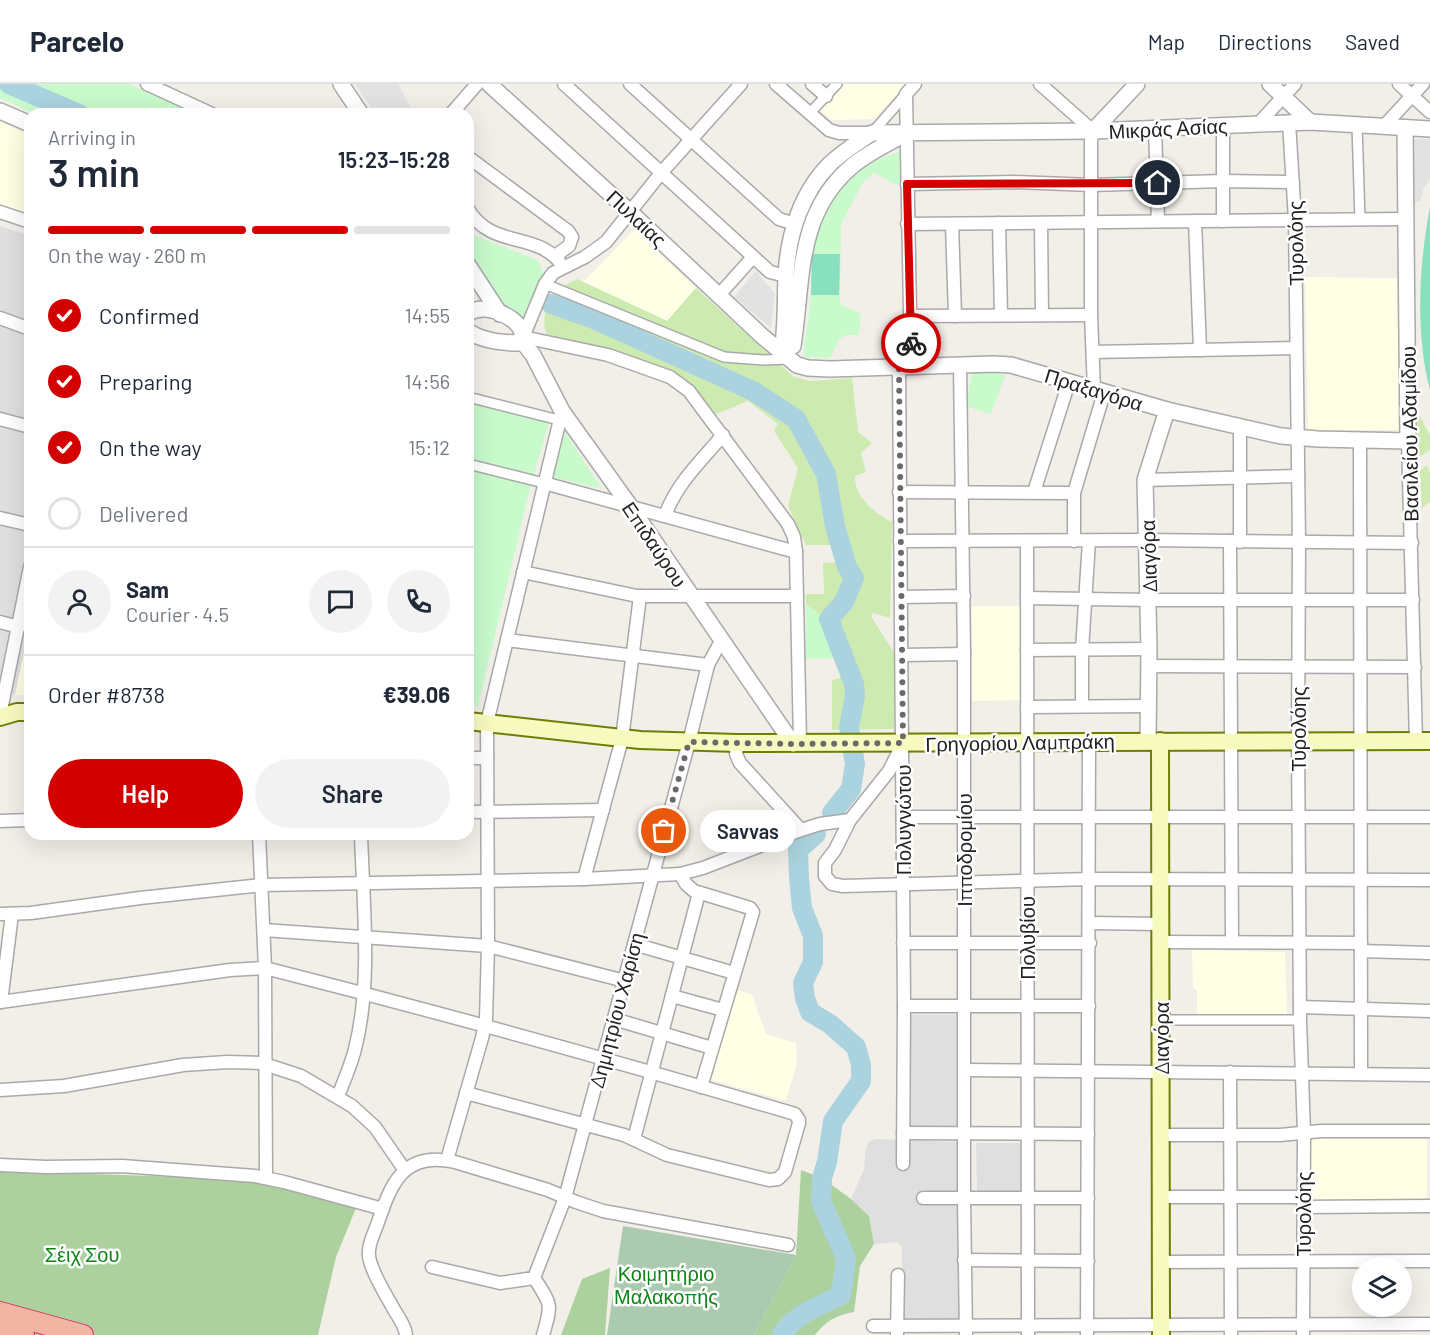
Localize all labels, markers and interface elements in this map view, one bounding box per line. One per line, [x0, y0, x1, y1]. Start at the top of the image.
text: Parcelo [30, 24, 124, 58]
text: Map [1148, 29, 1185, 54]
text: Directions [1218, 29, 1312, 54]
text: Saved [1345, 29, 1400, 54]
street label: Μικράς Ασίας [1108, 113, 1228, 143]
text: Arriving in [48, 125, 136, 149]
text: 15:23–15:28 [338, 146, 450, 172]
text: 3 min [48, 148, 140, 195]
pin [1132, 157, 1183, 208]
icon: home [1141, 166, 1174, 199]
street label: Πυλαίας [602, 185, 672, 252]
street label: Τυρολόης [1282, 200, 1308, 286]
text: On the way · 260 m [48, 243, 206, 267]
icon: check [48, 299, 81, 332]
text: Confirmed [99, 302, 199, 328]
text: 14:55 [405, 303, 450, 327]
courier [881, 313, 941, 373]
icon: bike [895, 327, 928, 360]
street label: Βασιλείου Αδαμίδου [1395, 346, 1423, 522]
street label: Πραξαγόρα [1042, 363, 1146, 415]
icon: check [48, 365, 81, 398]
text: Preparing [99, 368, 192, 394]
text: 14:56 [405, 369, 450, 393]
icon: check [48, 431, 81, 464]
text: On the way [99, 434, 202, 460]
text: 15:12 [408, 435, 450, 459]
street label: Επιδαύρου [618, 497, 692, 591]
text: Delivered [99, 500, 188, 526]
street label: Διαγόρα [1135, 519, 1161, 593]
button: person [48, 570, 111, 633]
button: chat [309, 570, 372, 633]
button: phone [387, 570, 450, 633]
text: Sam [126, 576, 169, 602]
text: Courier · 4.5 [126, 602, 229, 626]
text: Order #8738 [48, 681, 165, 707]
text: €39.06 [383, 681, 450, 707]
street label: Τυρολόης [1286, 686, 1310, 772]
street label: Γρηγορίου Λαμπράκη [925, 728, 1115, 756]
button: Help [48, 759, 243, 828]
button: Share [255, 759, 450, 828]
street label: Πολυγνώτου [891, 765, 915, 875]
street label: Ιπποδρομίου [952, 793, 976, 907]
pin [638, 805, 689, 856]
callout: Savvas [700, 810, 796, 852]
icon: bag [647, 814, 680, 847]
text: Savvas [717, 819, 779, 843]
street label: Πολυβίου [1015, 896, 1039, 980]
street label: Δημητρίου Χαρίση [584, 930, 648, 1090]
street label: Διαγόρα [1149, 1002, 1173, 1074]
street label: Τυρολόης [1291, 1171, 1315, 1257]
park label: Σέιχ Σου [45, 1242, 119, 1266]
map controls [1352, 1257, 1412, 1317]
button: layers [1352, 1257, 1412, 1317]
park label: Κοιμητήριο Μαλακοπής [614, 1261, 718, 1308]

